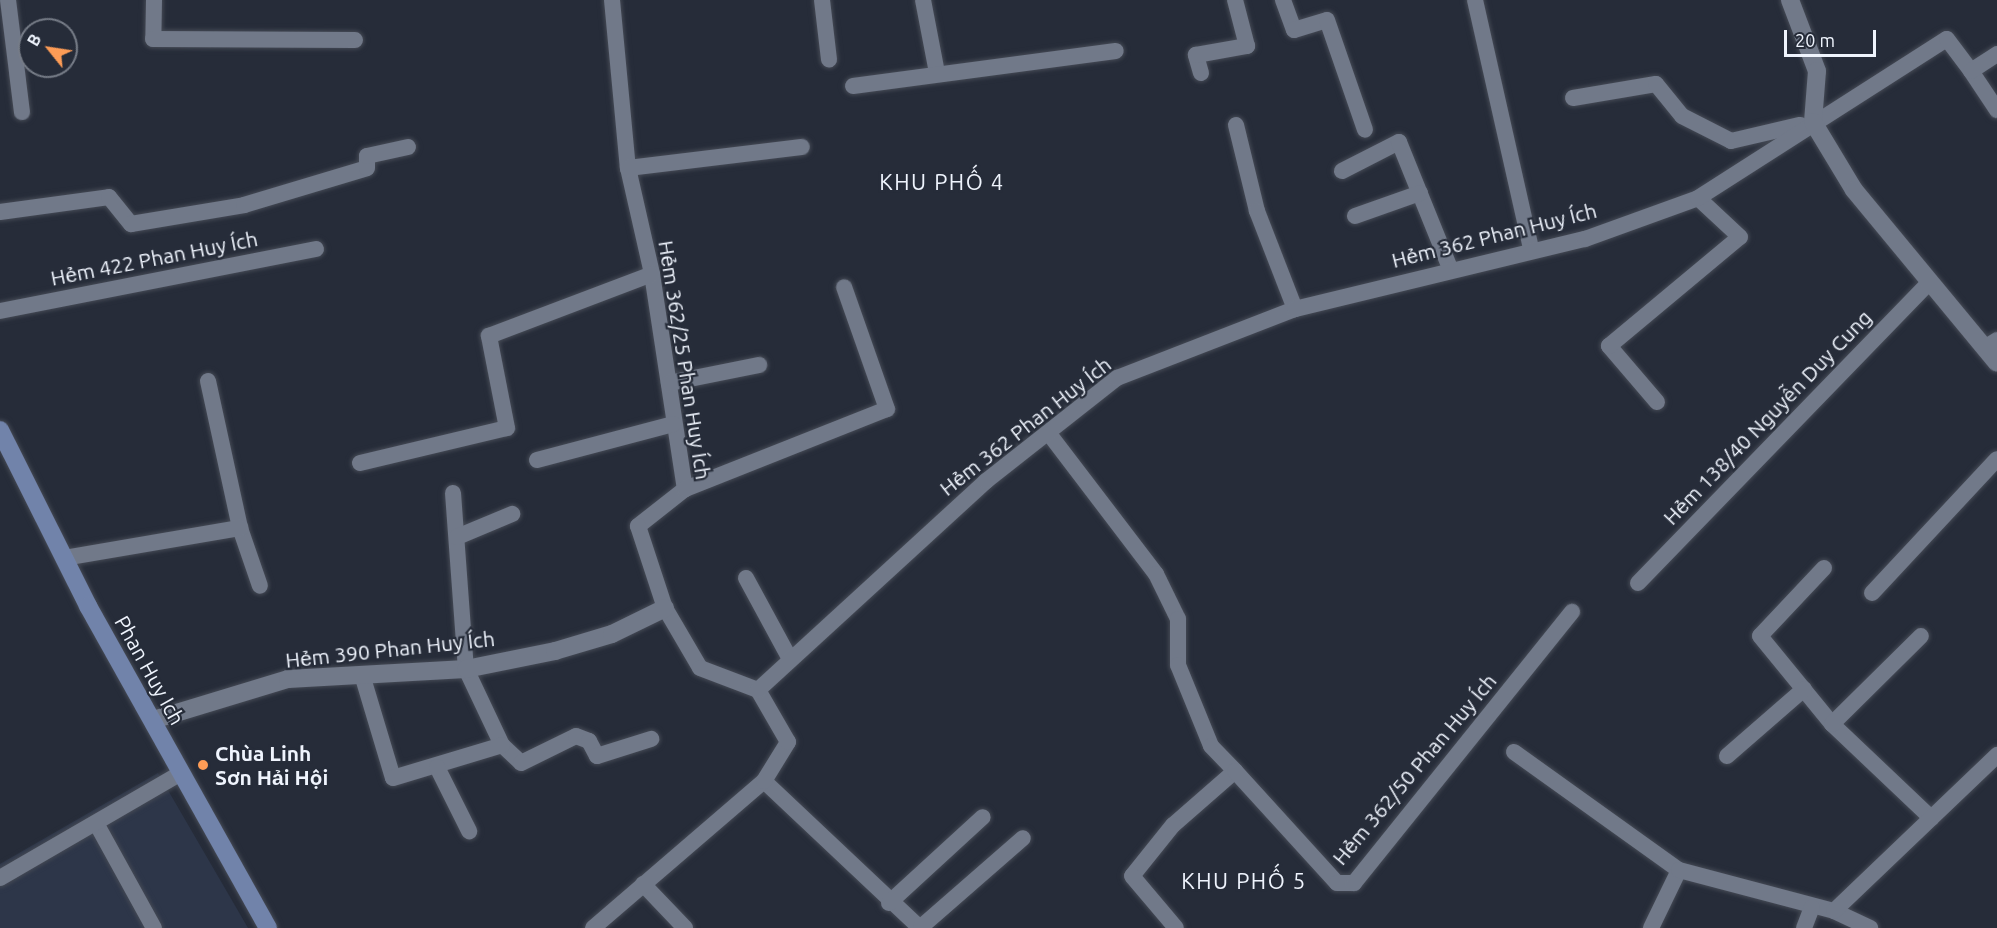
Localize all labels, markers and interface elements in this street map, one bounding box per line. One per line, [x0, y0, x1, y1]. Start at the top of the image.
north arrow [18, 18, 78, 78]
scale bar [1787, 18, 1878, 56]
text: 20 m [1795, 30, 1835, 50]
text: B [24, 31, 45, 49]
district label: KHU PHỐ 4 [879, 169, 1005, 195]
street label: Hẻm 362 Phan Huy Ích [1389, 197, 1599, 273]
street label: Hẻm 422 Phan Huy Ích [48, 226, 260, 290]
street label: Hẻm 362/25 Phan Huy Ích [654, 239, 716, 481]
street label: Hẻm 138/40 Nguyễn Duy Cung [1658, 304, 1876, 530]
street label: Hẻm 362 Phan Huy Ích [934, 351, 1116, 501]
street label: Phan Huy Ich [110, 611, 190, 729]
street label: Hẻm 390 Phan Huy Ích [284, 625, 496, 673]
street label: Hẻm 362/50 Phan Huy Ích [1327, 668, 1501, 870]
place label: Chùa Linh Sơn Hải Hội [215, 740, 328, 790]
marker: Chùa Linh Sơn Hải Hội [196, 758, 210, 772]
district label: KHU PHỐ 5 [1181, 868, 1307, 894]

